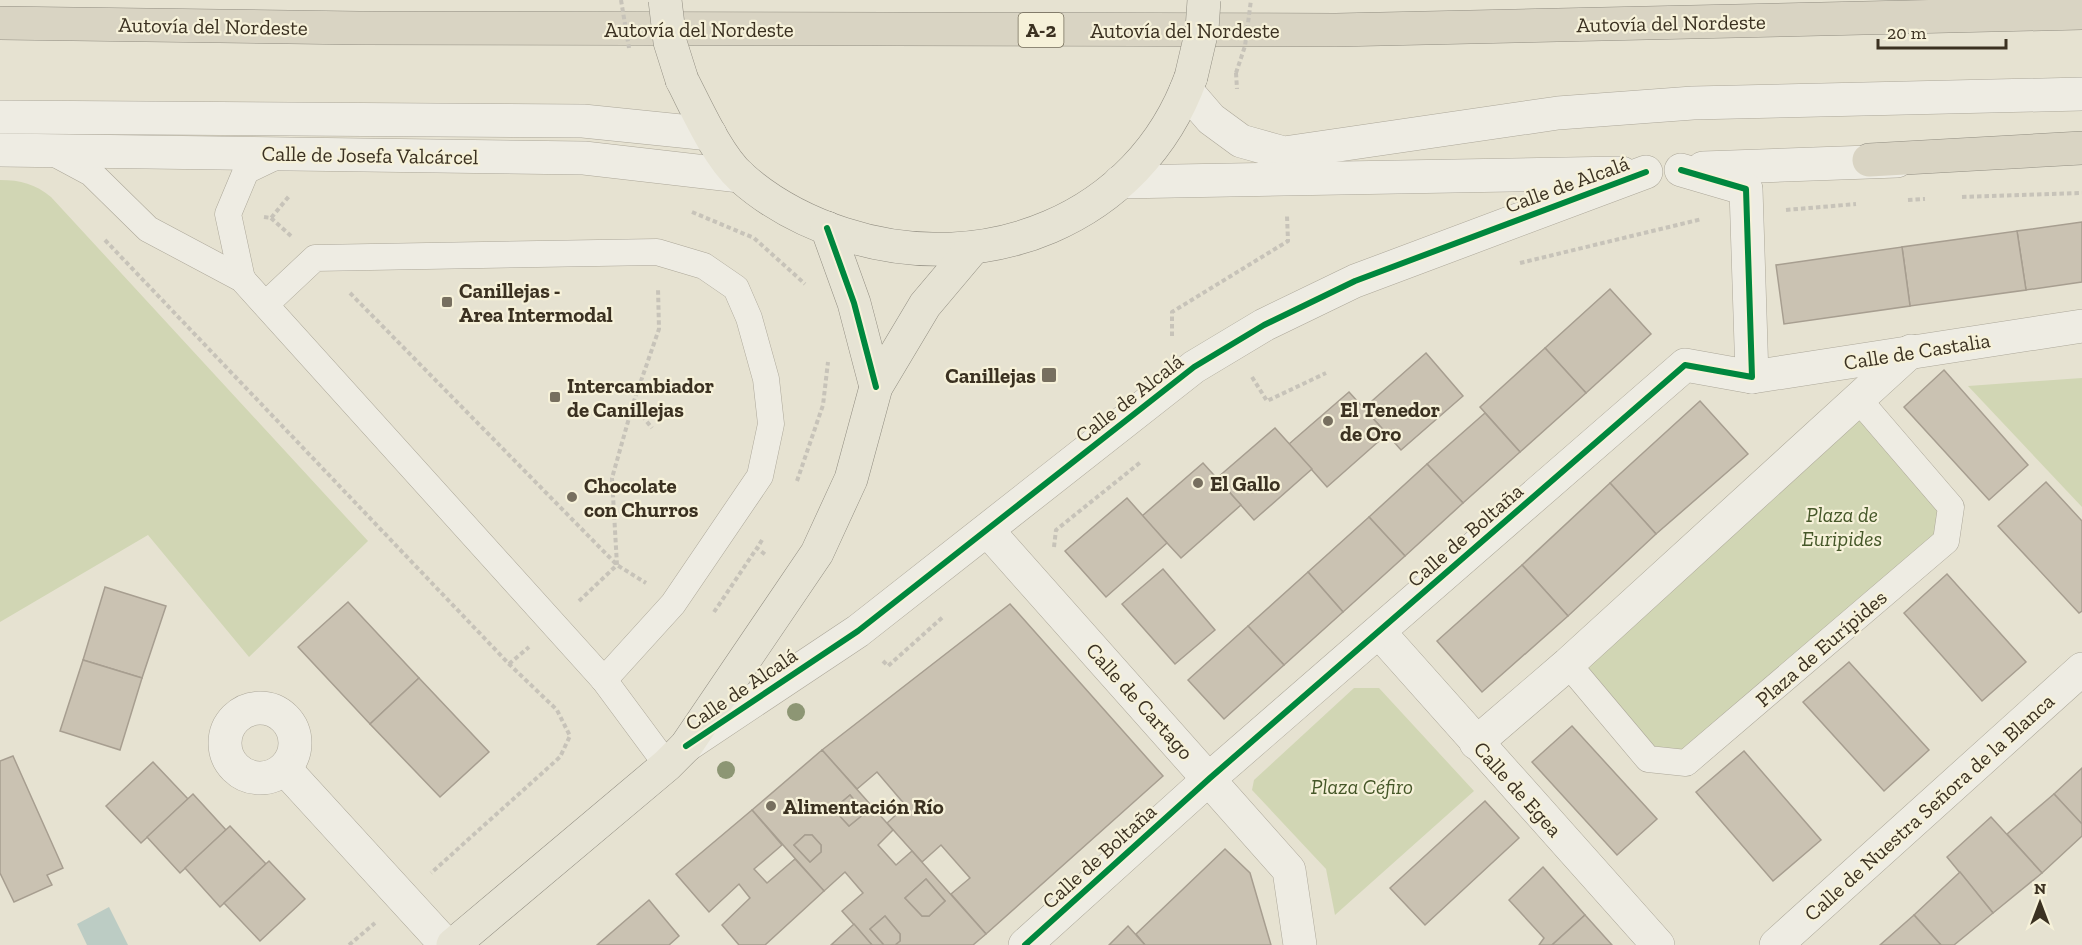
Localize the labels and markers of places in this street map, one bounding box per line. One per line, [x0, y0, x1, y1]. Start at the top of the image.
place label: Canillejas - Area Intermodal [459, 278, 613, 327]
marker: Canillejas - Area Intermodal [440, 295, 454, 309]
place label: Canillejas [945, 363, 1036, 388]
marker: Canillejas [1040, 366, 1058, 384]
place label: Intercambiador de Canillejas [567, 373, 714, 422]
marker: Intercambiador de Canillejas [548, 390, 562, 404]
place label: El Tenedor de Oro [1340, 397, 1440, 446]
marker: El Tenedor de Oro [1321, 414, 1335, 428]
place label: El Gallo [1210, 471, 1280, 496]
place label: Chocolate con Churros [584, 473, 699, 522]
marker: El Gallo [1191, 476, 1205, 490]
marker: Chocolate con Churros [565, 490, 579, 504]
place label: Alimentación Río [783, 794, 944, 819]
marker: Alimentación Río [764, 799, 778, 813]

